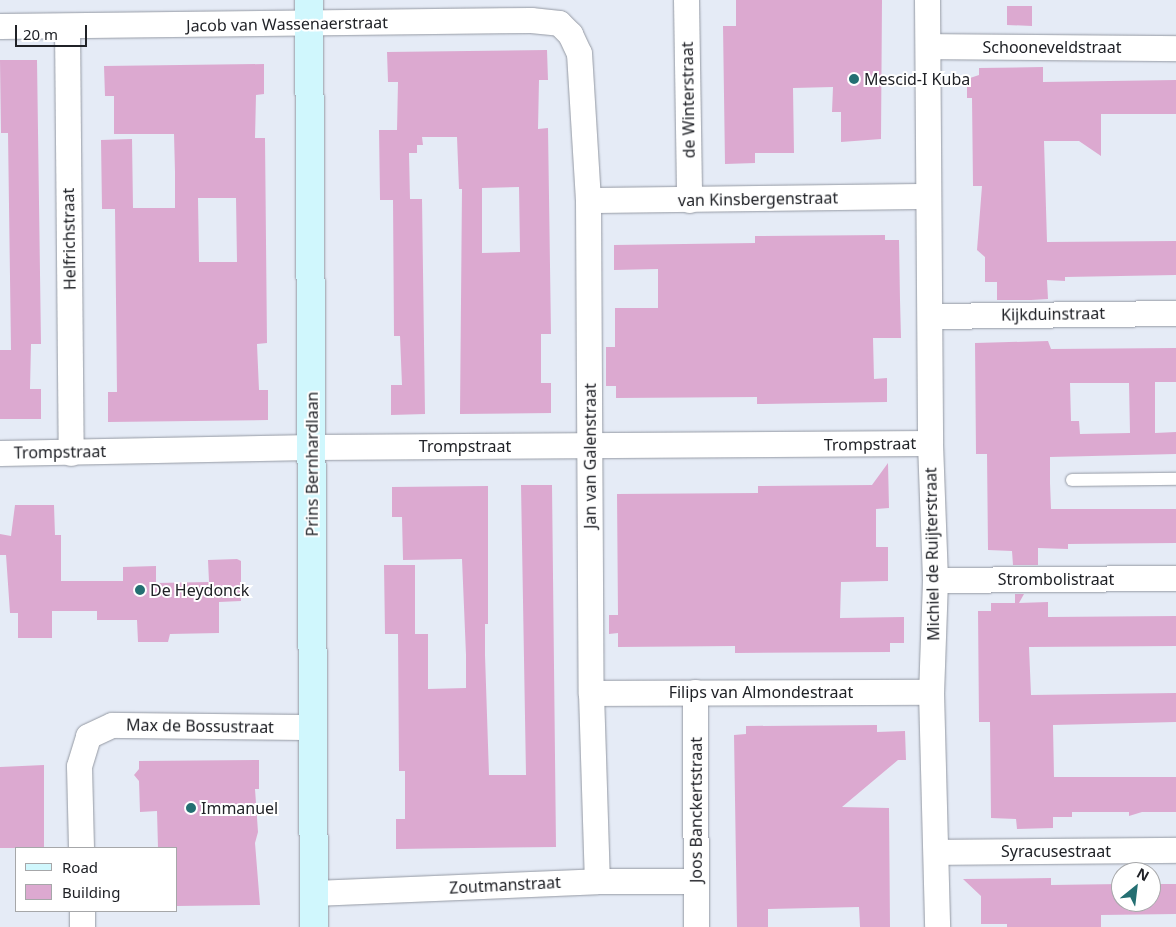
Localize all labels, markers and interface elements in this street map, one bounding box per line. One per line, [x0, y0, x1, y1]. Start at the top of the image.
street label: Jacob van Wassenaerstraat [186, 13, 388, 35]
scale bar [18, 15, 90, 47]
text: 20 m [23, 24, 58, 44]
street label: Schooneveldstraat [983, 37, 1121, 57]
street label: de Winterstraat [677, 41, 699, 159]
place label: Mescid-I Kuba [864, 69, 970, 89]
marker: Mescid-I Kuba [848, 73, 860, 85]
street label: Helfrichstraat [59, 188, 79, 290]
street label: van Kinsbergenstraat [678, 188, 838, 210]
street label: Kijkduinstraat [1001, 303, 1105, 325]
street label: Jan van Galenstraat [580, 383, 600, 529]
street label: Prins Bernhardlaan [302, 391, 322, 537]
street label: Trompstraat [824, 434, 916, 454]
street label: Trompstraat [419, 436, 511, 456]
street label: Trompstraat [14, 442, 106, 462]
street label: Michiel de Ruijterstraat [921, 467, 943, 641]
street label: Strombolistraat [998, 569, 1114, 589]
place label: De Heydonck [150, 580, 249, 600]
marker: De Heydonck [134, 584, 146, 596]
street label: Filips van Almondestraat [669, 682, 853, 702]
street label: Max de Bossustraat [126, 715, 274, 737]
street label: Joos Banckertstraat [686, 737, 706, 883]
place label: Immanuel [201, 798, 278, 818]
marker: Immanuel [185, 802, 197, 814]
street label: Syracusestraat [1001, 841, 1111, 861]
legend [15, 847, 178, 912]
text: Road [62, 857, 98, 877]
north arrow [1111, 862, 1161, 912]
text: N [1133, 863, 1153, 885]
street label: Zoutmanstraat [449, 872, 561, 898]
text: Building [62, 882, 120, 902]

